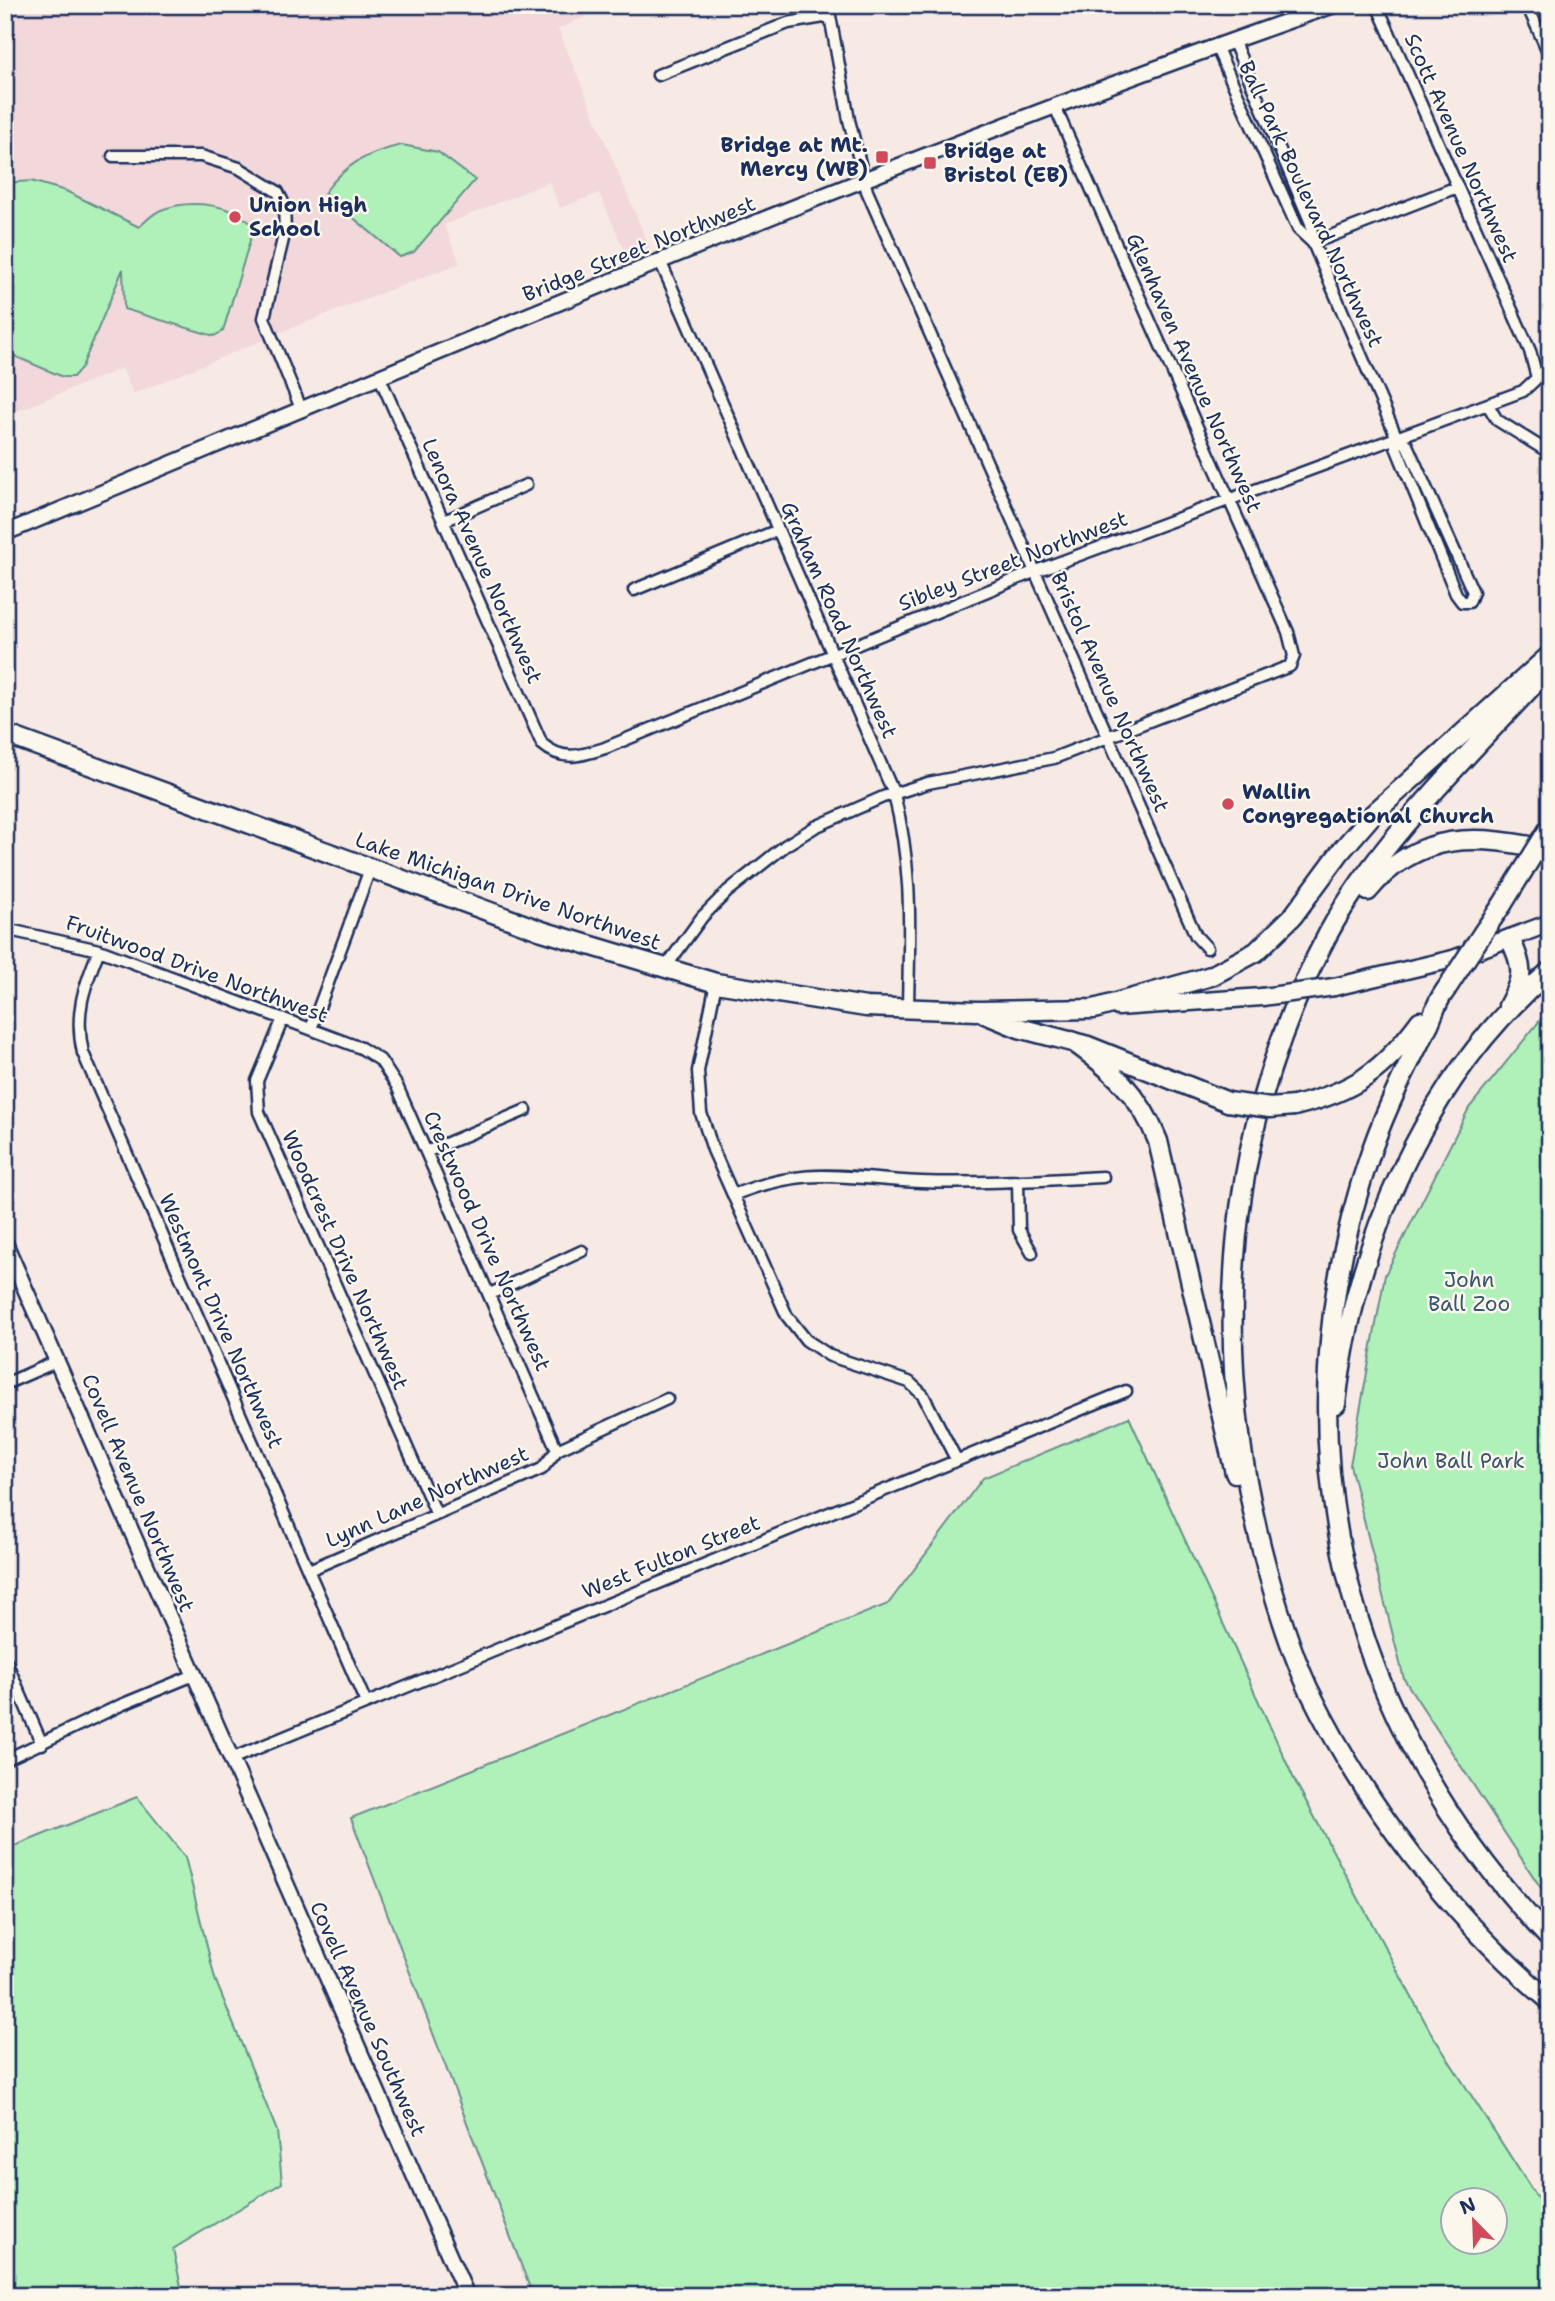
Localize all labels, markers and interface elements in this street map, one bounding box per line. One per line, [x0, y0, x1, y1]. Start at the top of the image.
street label: Scott Avenue Northwest [1398, 29, 1524, 267]
street label: Ball Park Boulevard Northwest [1232, 56, 1390, 352]
place label: Bridge at Mt. Mercy (WB) [720, 131, 868, 183]
place label: Bridge at Bristol (EB) [944, 137, 1068, 189]
marker: Bridge at Mt. Mercy (WB) [874, 149, 890, 165]
marker: Bridge at Bristol (EB) [922, 155, 938, 171]
street label: Bridge Street Northwest [518, 189, 760, 309]
place label: Union High School [249, 191, 367, 243]
marker: Union High School [227, 209, 243, 225]
street label: Glenhaven Avenue Northwest [1120, 229, 1268, 517]
street label: Lenora Avenue Northwest [415, 434, 549, 688]
street label: Graham Road Northwest [774, 497, 904, 743]
street label: Sibley Street Northwest [894, 504, 1132, 618]
street label: Bristol Avenue Northwest [1044, 567, 1176, 817]
place label: Wallin Congregational Church [1242, 778, 1494, 830]
marker: Wallin Congregational Church [1220, 796, 1236, 812]
street label: Lake Michigan Drive Northwest [351, 825, 665, 957]
street label: Fruitwood Drive Northwest [62, 908, 332, 1030]
street label: Crestwood Drive Northwest [417, 1107, 557, 1375]
street label: Woodcrest Drive Northwest [275, 1126, 415, 1394]
street label: Westmont Drive Northwest [152, 1189, 290, 1453]
park label: John Ball Zoo [1428, 1266, 1510, 1318]
street label: Covell Avenue Northwest [75, 1370, 201, 1616]
street label: Lynn Lane Northwest [321, 1440, 533, 1554]
park label: John Ball Park [1377, 1447, 1525, 1475]
street label: West Fulton Street [578, 1509, 764, 1605]
street label: Covell Avenue Southwest [303, 1897, 433, 2141]
north arrow [1440, 2186, 1510, 2256]
text: N [1456, 2191, 1479, 2220]

